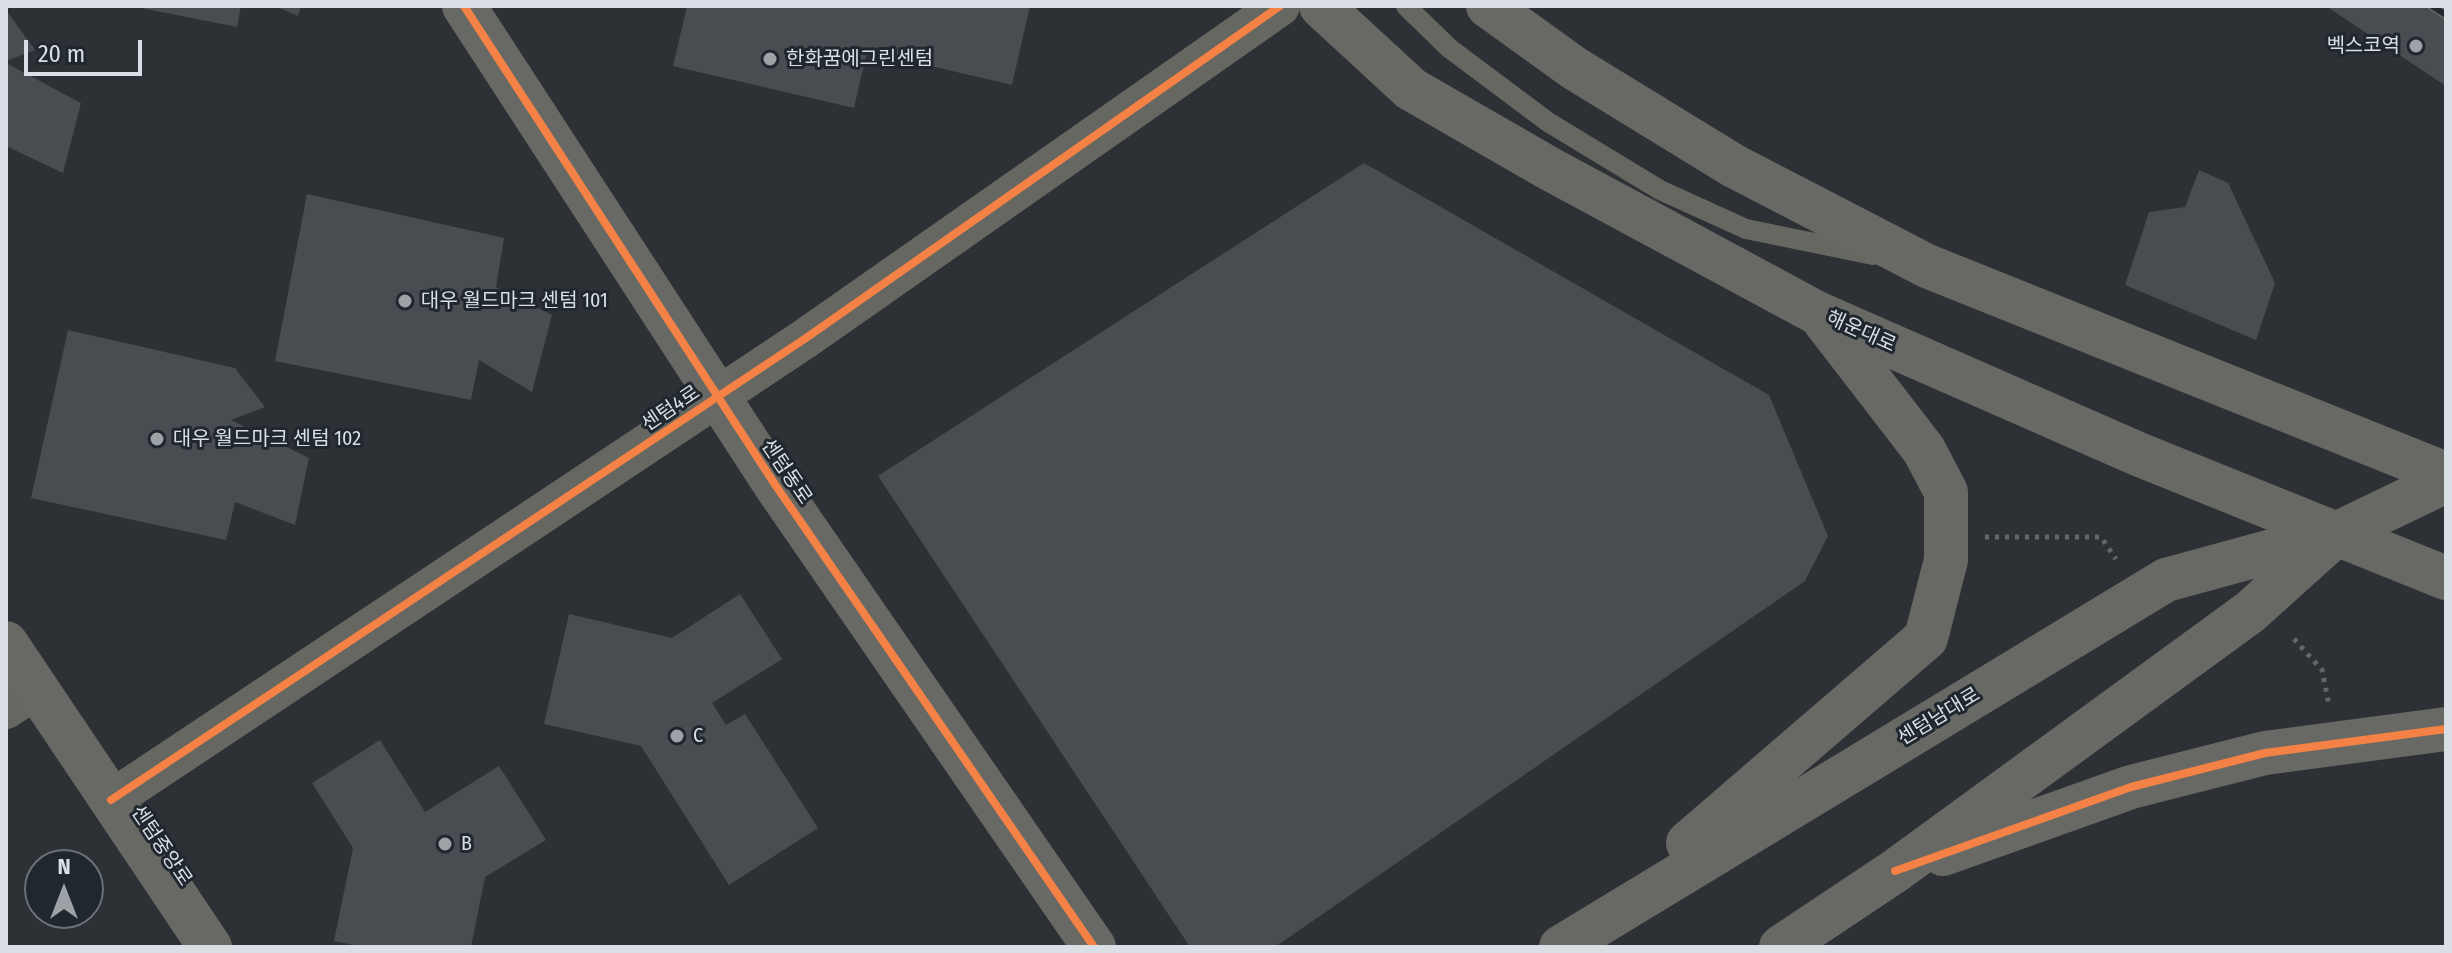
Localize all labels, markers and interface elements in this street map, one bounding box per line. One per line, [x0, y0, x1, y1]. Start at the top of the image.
scale bar [28, 24, 146, 74]
place label: 벡스코역 [2326, 34, 2400, 58]
marker: 벡스코역 [2407, 37, 2425, 55]
text: 20 m [38, 40, 85, 68]
place label: 한화꿈에그린센텀 [786, 47, 933, 71]
marker: 한화꿈에그린센텀 [761, 50, 779, 68]
place label: 대우 월드마크 센텀 101 [421, 289, 608, 313]
marker: 대우 월드마크 센텀 101 [396, 292, 414, 310]
street label: 해운대로 [1823, 306, 1899, 358]
street label: 센텀4로 [637, 381, 705, 437]
place label: 대우 월드마크 센텀 102 [173, 427, 361, 451]
marker: 대우 월드마크 센텀 102 [148, 430, 166, 448]
street label: 센텀동로 [755, 435, 817, 509]
street label: 센텀남대로 [1893, 683, 1985, 751]
place label: C [693, 724, 703, 748]
marker: C [668, 727, 686, 745]
street label: 센텀중앙로 [125, 801, 197, 891]
place label: B [461, 832, 472, 856]
marker: B [436, 835, 454, 853]
north arrow [24, 849, 104, 929]
text: N [57, 853, 71, 880]

